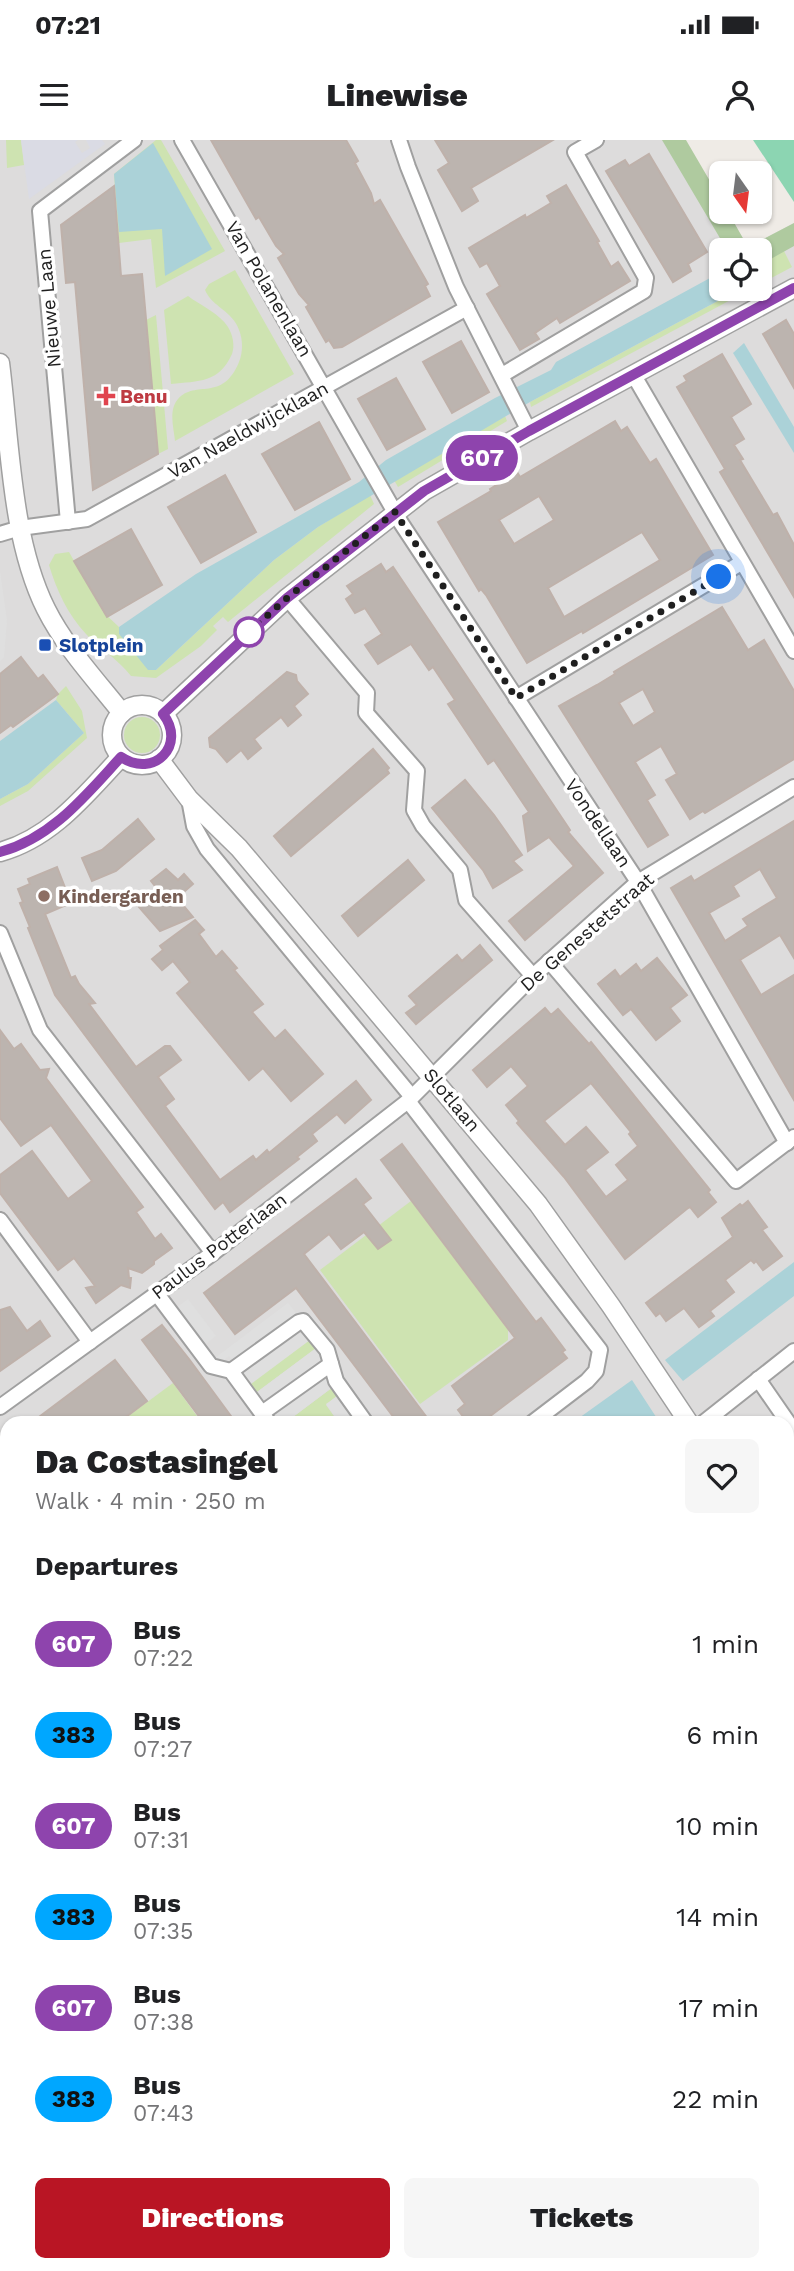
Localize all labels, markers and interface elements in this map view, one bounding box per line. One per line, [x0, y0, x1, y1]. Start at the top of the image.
text: 07:21 [35, 10, 101, 40]
icon: menu [35, 76, 73, 114]
text: Linewise [326, 76, 468, 114]
icon: person [721, 76, 759, 114]
north arrow [709, 161, 772, 224]
map controls [709, 161, 772, 301]
street label: Van Polanenlaan [221, 217, 317, 361]
button: locate [709, 238, 772, 301]
street label: Nieuwe Laan [32, 248, 66, 368]
street label: Van Naeldwijcklaan [164, 376, 332, 484]
place label: Benu [120, 385, 168, 408]
marker: Benu [98, 388, 114, 404]
line badge: 607 [442, 435, 522, 481]
text: 607 [460, 444, 504, 472]
your location [701, 559, 736, 594]
unlabelled marker [234, 617, 264, 647]
place label: Slotplein [59, 634, 144, 657]
marker: Slotplein [37, 637, 53, 653]
street label: Vondellaan [560, 774, 636, 872]
street label: De Genestetstraat [515, 868, 659, 996]
place label: Kindergarden [58, 885, 184, 908]
marker: Kindergarden [36, 888, 52, 904]
street label: Slotlaan [419, 1063, 485, 1137]
street label: Paulus Potterlaan [147, 1188, 291, 1304]
button: heart [685, 1439, 759, 1513]
text: Da Costasingel [35, 1442, 277, 1481]
text: Walk · 4 min · 250 m [35, 1488, 266, 1515]
text: Departures [35, 1551, 178, 1581]
text: Bus [133, 1615, 181, 1645]
text: 1 min [692, 1629, 759, 1659]
text: 607 [51, 1630, 96, 1658]
text: 07:22 [133, 1645, 193, 1672]
text: Bus [133, 1706, 181, 1736]
text: 6 min [687, 1720, 759, 1750]
text: 383 [52, 1721, 95, 1749]
text: 07:27 [133, 1736, 192, 1763]
text: Bus [133, 1797, 181, 1827]
text: 10 min [676, 1811, 759, 1841]
text: 607 [51, 1812, 96, 1840]
text: 07:31 [133, 1827, 189, 1854]
text: Bus [133, 1888, 181, 1918]
text: 14 min [676, 1902, 759, 1932]
text: 383 [52, 1903, 95, 1931]
text: 07:35 [133, 1918, 193, 1945]
text: Bus [133, 1979, 181, 2009]
text: 17 min [678, 1993, 759, 2023]
text: 607 [51, 1994, 96, 2022]
text: 07:38 [133, 2009, 194, 2036]
text: Bus [133, 2070, 181, 2100]
text: 22 min [672, 2084, 759, 2114]
text: 383 [52, 2085, 95, 2113]
text: 07:43 [133, 2100, 194, 2127]
button: Directions [35, 2178, 390, 2258]
button: Tickets [404, 2178, 759, 2258]

